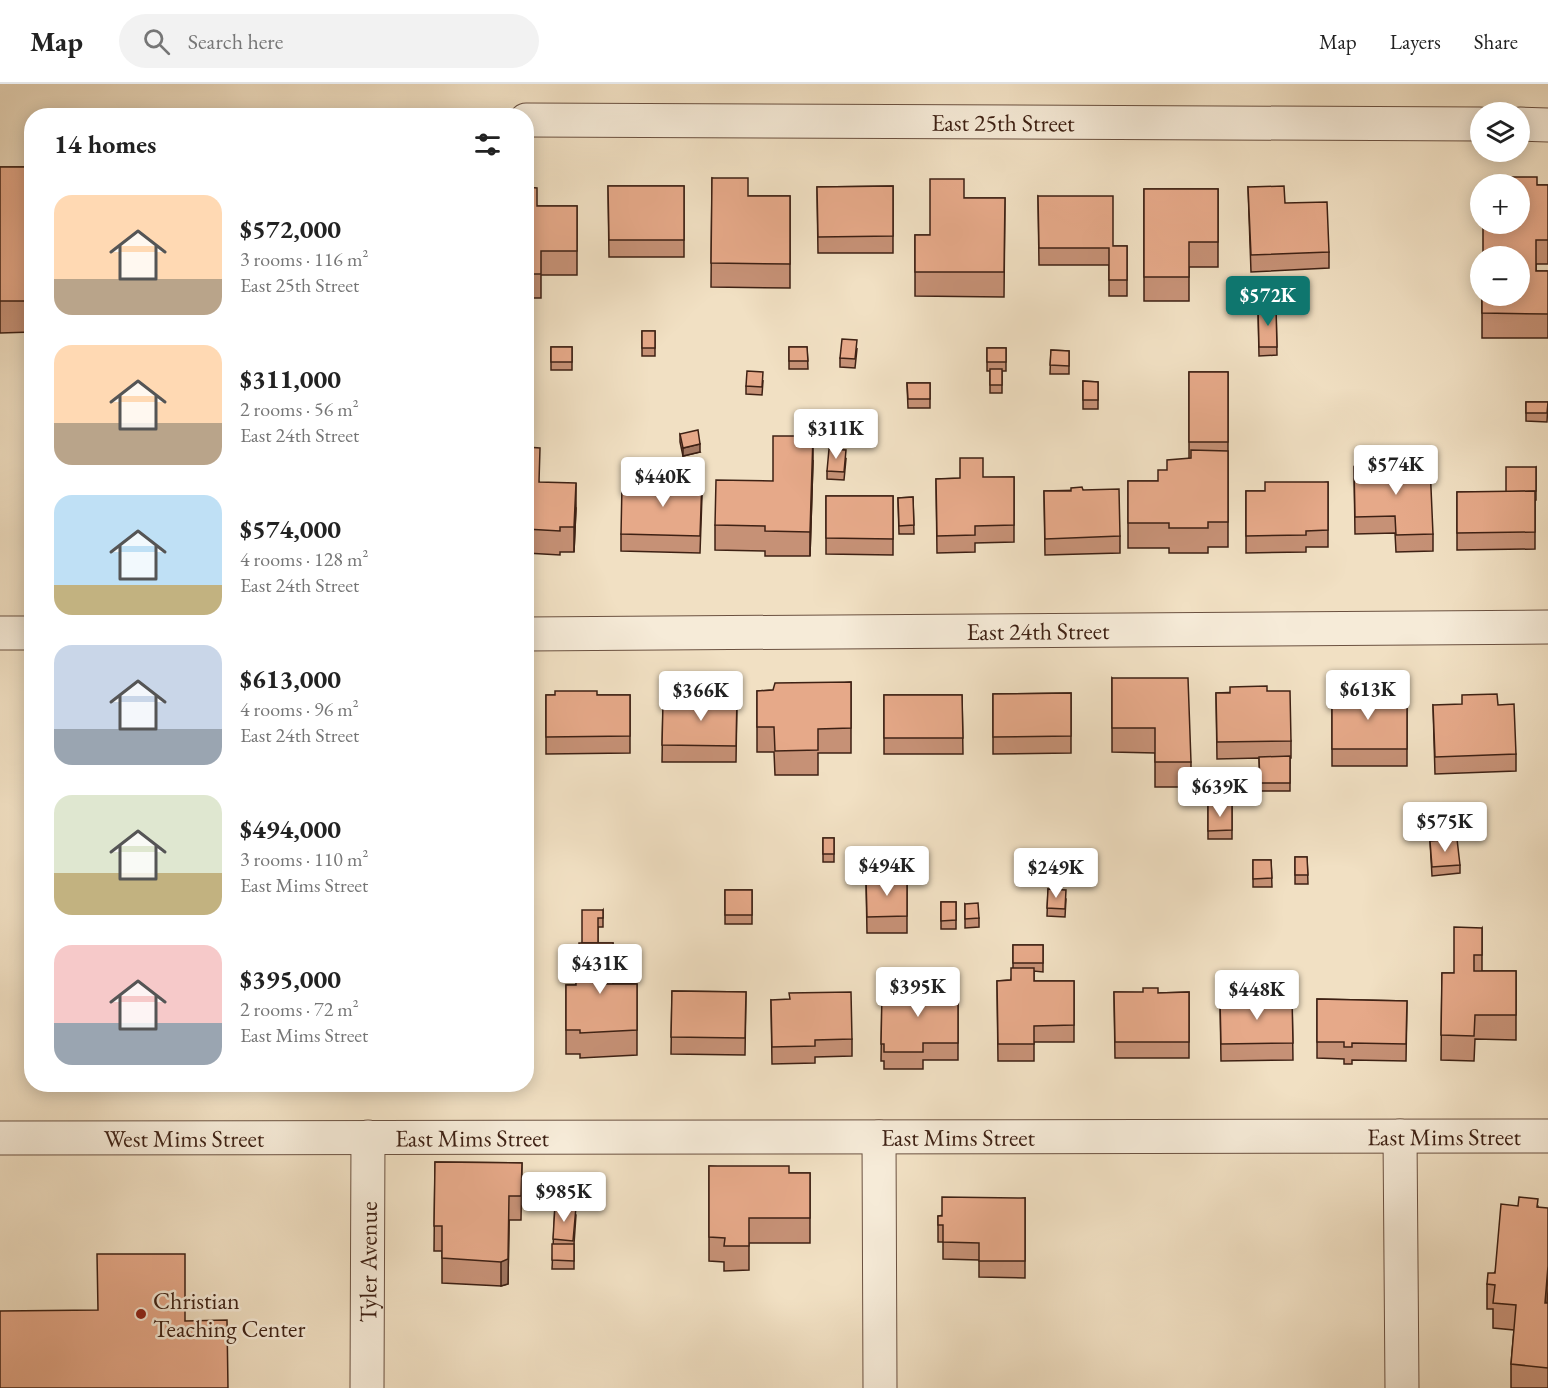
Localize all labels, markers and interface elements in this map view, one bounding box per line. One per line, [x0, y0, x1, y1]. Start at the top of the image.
search box [119, 14, 539, 68]
text: Map [30, 23, 83, 59]
icon: search [140, 25, 173, 58]
text: Search here [188, 27, 283, 56]
text: Map [1319, 28, 1357, 55]
text: Layers [1390, 28, 1441, 55]
text: Share [1474, 28, 1518, 55]
map controls [1470, 102, 1530, 306]
button: layers [1470, 102, 1530, 162]
street label: East 25th Street [931, 106, 1075, 138]
text: 14 homes [54, 127, 156, 161]
icon: filters [471, 128, 504, 161]
button: + [1470, 174, 1530, 234]
text: $572,000 [240, 212, 341, 246]
icon: home [102, 219, 174, 291]
text: 3 rooms · 116 m² [240, 246, 368, 272]
button: − [1470, 246, 1530, 306]
text: East 25th Street [240, 272, 359, 298]
pin: $572K [1226, 276, 1310, 327]
text: $572K [1240, 282, 1296, 308]
text: $311,000 [240, 362, 341, 396]
icon: home [102, 369, 174, 441]
text: 2 rooms · 56 m² [240, 396, 359, 422]
pin: $311K [794, 409, 878, 460]
text: $311K [808, 415, 864, 441]
text: East 24th Street [240, 422, 359, 448]
pin: $574K [1354, 445, 1438, 496]
text: $574K [1368, 451, 1424, 477]
pin: $440K [621, 457, 705, 508]
text: $440K [635, 463, 691, 489]
text: $574,000 [240, 512, 341, 546]
icon: home [102, 519, 174, 591]
text: 4 rooms · 128 m² [240, 546, 368, 572]
text: East 24th Street [240, 572, 359, 598]
street label: East 24th Street [966, 615, 1110, 646]
text: $613,000 [240, 662, 341, 696]
icon: home [102, 669, 174, 741]
pin: $613K [1326, 670, 1410, 721]
pin: $366K [659, 671, 743, 722]
text: $613K [1340, 676, 1396, 702]
text: $366K [673, 677, 729, 703]
text: 4 rooms · 96 m² [240, 696, 359, 722]
text: East 24th Street [240, 722, 359, 748]
pin: $639K [1178, 767, 1262, 818]
text: $639K [1192, 773, 1248, 799]
pin: $575K [1403, 802, 1487, 853]
text: $575K [1417, 808, 1473, 834]
text: $494,000 [240, 812, 341, 846]
icon: home [102, 819, 174, 891]
text: 3 rooms · 110 m² [240, 846, 368, 872]
pin: $494K [845, 846, 929, 897]
pin: $249K [1014, 848, 1098, 899]
text: $494K [859, 852, 915, 878]
text: $249K [1028, 854, 1084, 880]
text: East Mims Street [240, 872, 368, 898]
pin: $431K [558, 944, 642, 995]
text: $431K [572, 950, 628, 976]
text: $395,000 [240, 962, 341, 996]
pin: $395K [876, 967, 960, 1018]
icon: home [102, 969, 174, 1041]
pin: $448K [1215, 970, 1299, 1021]
text: $395K [890, 973, 946, 999]
text: $448K [1229, 976, 1285, 1002]
text: 2 rooms · 72 m² [240, 996, 359, 1022]
text: East Mims Street [240, 1022, 368, 1048]
street label: East Mims Street [881, 1121, 1036, 1152]
street label: East Mims Street [1367, 1121, 1522, 1152]
street label: West Mims Street [104, 1122, 265, 1153]
street label: East Mims Street [395, 1122, 550, 1153]
pin: $985K [522, 1172, 606, 1223]
text: $985K [536, 1178, 592, 1204]
street label: Tyler Avenue [352, 1201, 383, 1323]
place label: Christian Teaching Center [153, 1285, 305, 1344]
marker: Christian Teaching Center [134, 1307, 148, 1321]

